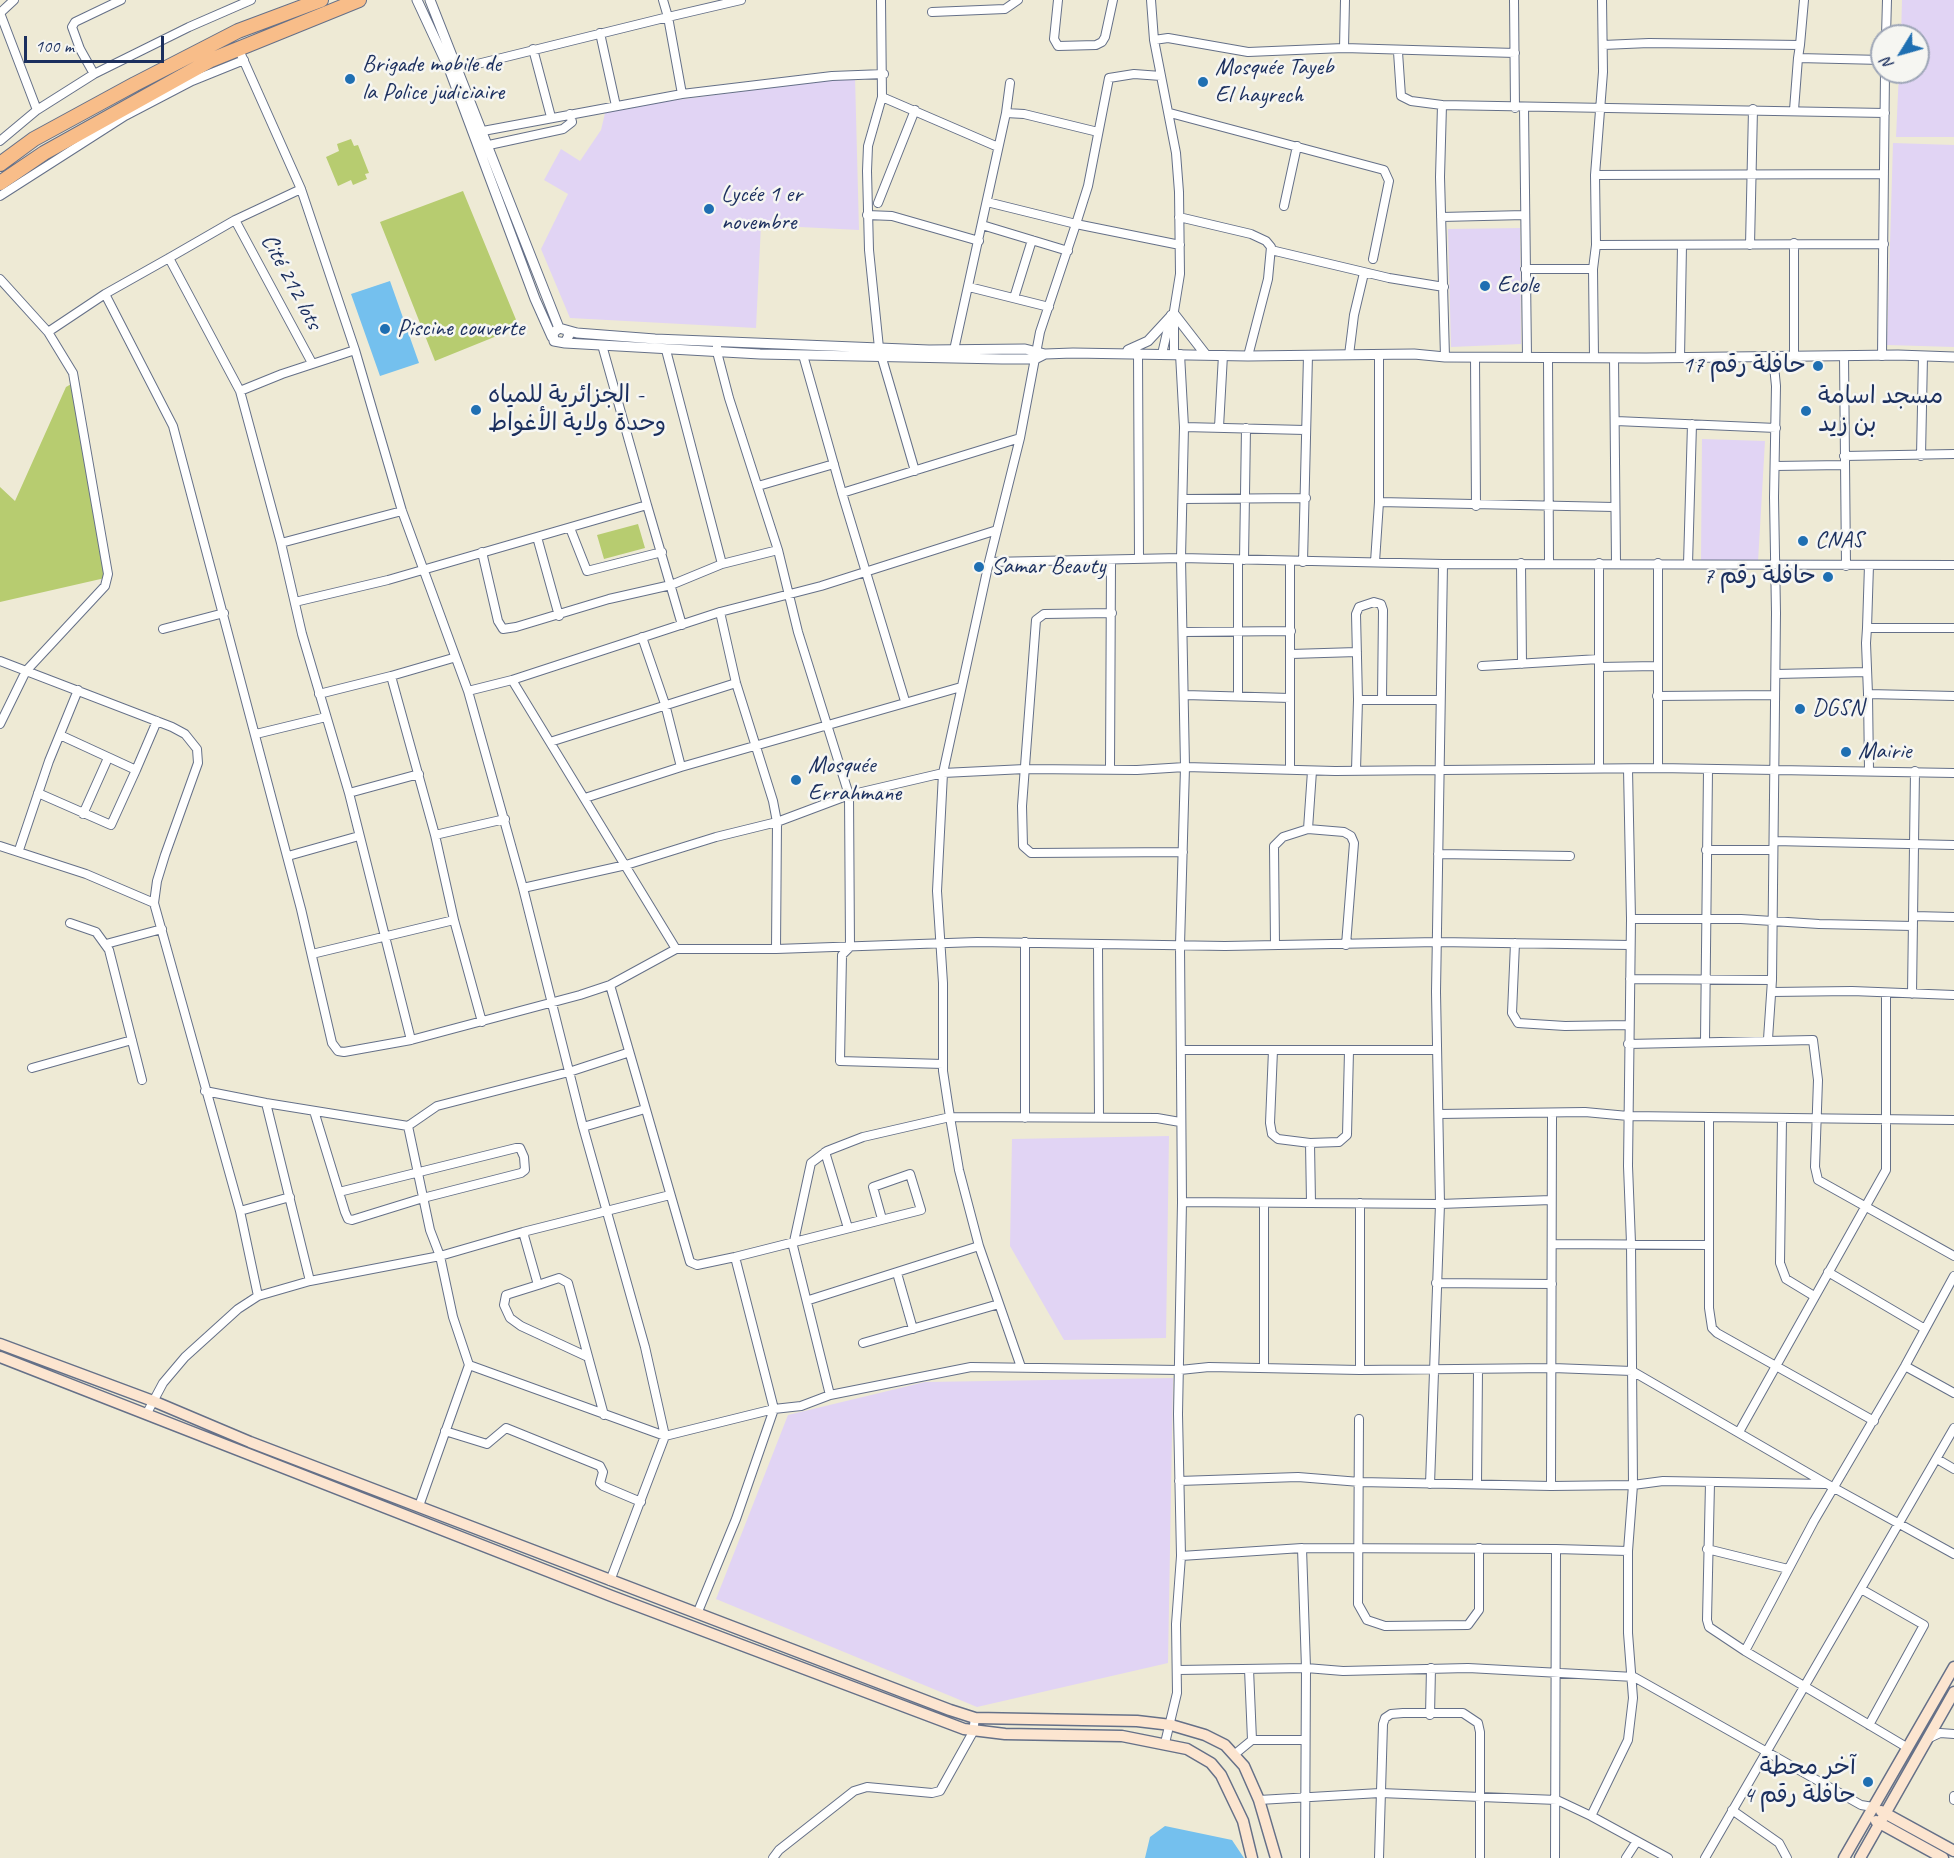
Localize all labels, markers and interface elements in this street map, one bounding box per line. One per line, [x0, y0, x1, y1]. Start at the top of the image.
scale bar [27, 24, 166, 62]
north arrow [1870, 24, 1930, 84]
text: 100 m [35, 35, 74, 57]
place label: Brigade mobile de la Police judiciaire [362, 51, 504, 107]
place label: Mosquée Tayeb El hayrech [1215, 54, 1334, 110]
text: N [1876, 54, 1898, 74]
marker: Brigade mobile de la Police judiciaire [343, 72, 357, 86]
marker: Mosquée Tayeb El hayrech [1196, 75, 1210, 89]
place label: Lycée 1 er novembre [721, 181, 802, 237]
marker: Lycée 1 er novembre [702, 202, 716, 216]
street label: Cité 212 lots [254, 229, 328, 335]
place label: Ecole [1497, 272, 1539, 300]
marker: Ecole [1478, 279, 1492, 293]
place label: Piscine couverte [397, 315, 524, 343]
marker: Piscine couverte [378, 322, 392, 336]
place label: حافلة رقم 17 [1682, 352, 1806, 380]
marker: حافلة رقم 17 [1811, 359, 1825, 373]
place label: الجزائرية للمياه - وحدة ولاية الأغواط [488, 382, 666, 438]
place label: مسجد اسامة بن زيد [1818, 383, 1943, 439]
marker: الجزائرية للمياه - وحدة ولاية الأغواط [469, 403, 483, 417]
marker: مسجد اسامة بن زيد [1799, 404, 1813, 418]
place label: CNAS [1815, 527, 1863, 555]
marker: CNAS [1796, 534, 1810, 548]
place label: Samar Beauty [991, 553, 1105, 581]
marker: Samar Beauty [972, 560, 986, 574]
place label: حافلة رقم 7 [1703, 563, 1816, 591]
marker: حافلة رقم 7 [1821, 570, 1835, 584]
place label: DGSN [1812, 695, 1864, 723]
marker: DGSN [1793, 702, 1807, 716]
place label: Mairie [1858, 738, 1911, 766]
marker: Mairie [1839, 745, 1853, 759]
place label: Mosquée Errahmane [808, 752, 901, 808]
marker: Mosquée Errahmane [789, 773, 803, 787]
place label: آخر محطة حافلة رقم 4 [1743, 1754, 1856, 1810]
marker: آخر محطة حافلة رقم 4 [1861, 1775, 1875, 1789]

